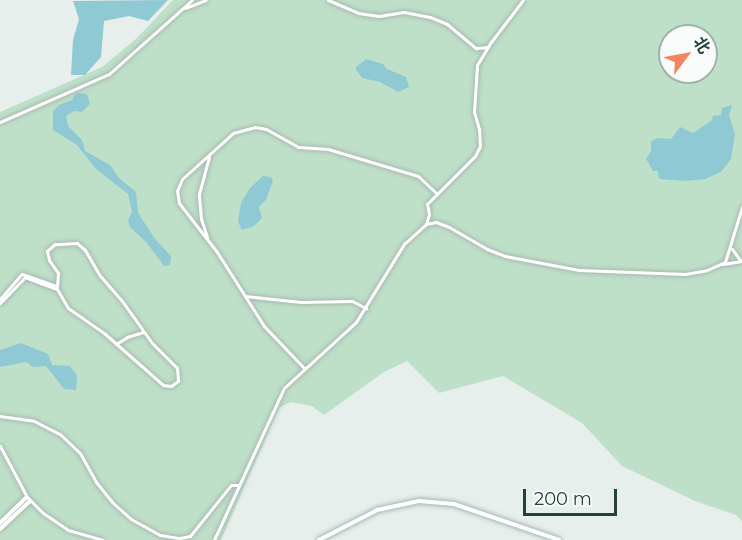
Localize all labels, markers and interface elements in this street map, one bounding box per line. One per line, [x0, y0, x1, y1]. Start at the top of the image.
north arrow [658, 24, 718, 84]
text: 北 [690, 33, 714, 57]
scale bar [526, 477, 620, 515]
text: 200 m [534, 488, 592, 510]

